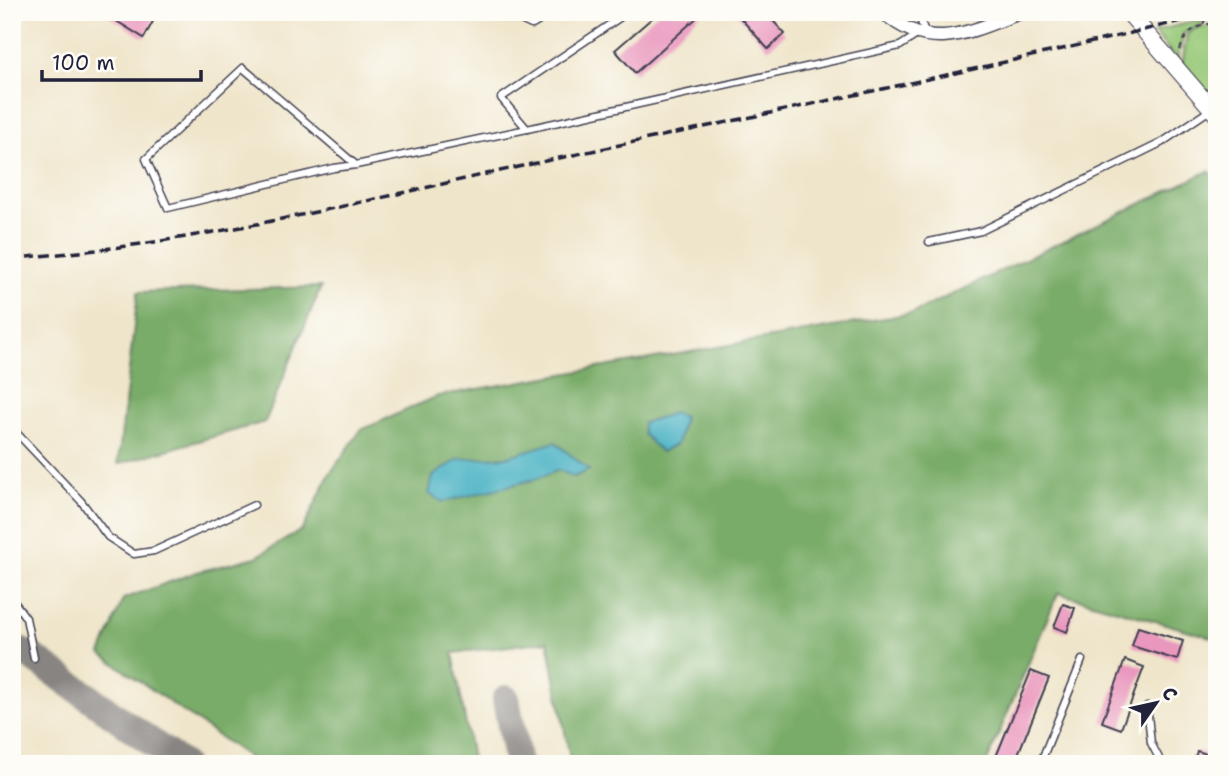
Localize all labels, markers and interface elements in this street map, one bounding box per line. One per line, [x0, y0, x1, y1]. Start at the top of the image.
scale bar [42, 38, 201, 82]
text: 100 m [52, 49, 115, 77]
north arrow [1120, 668, 1190, 738]
text: С [1156, 682, 1183, 706]

